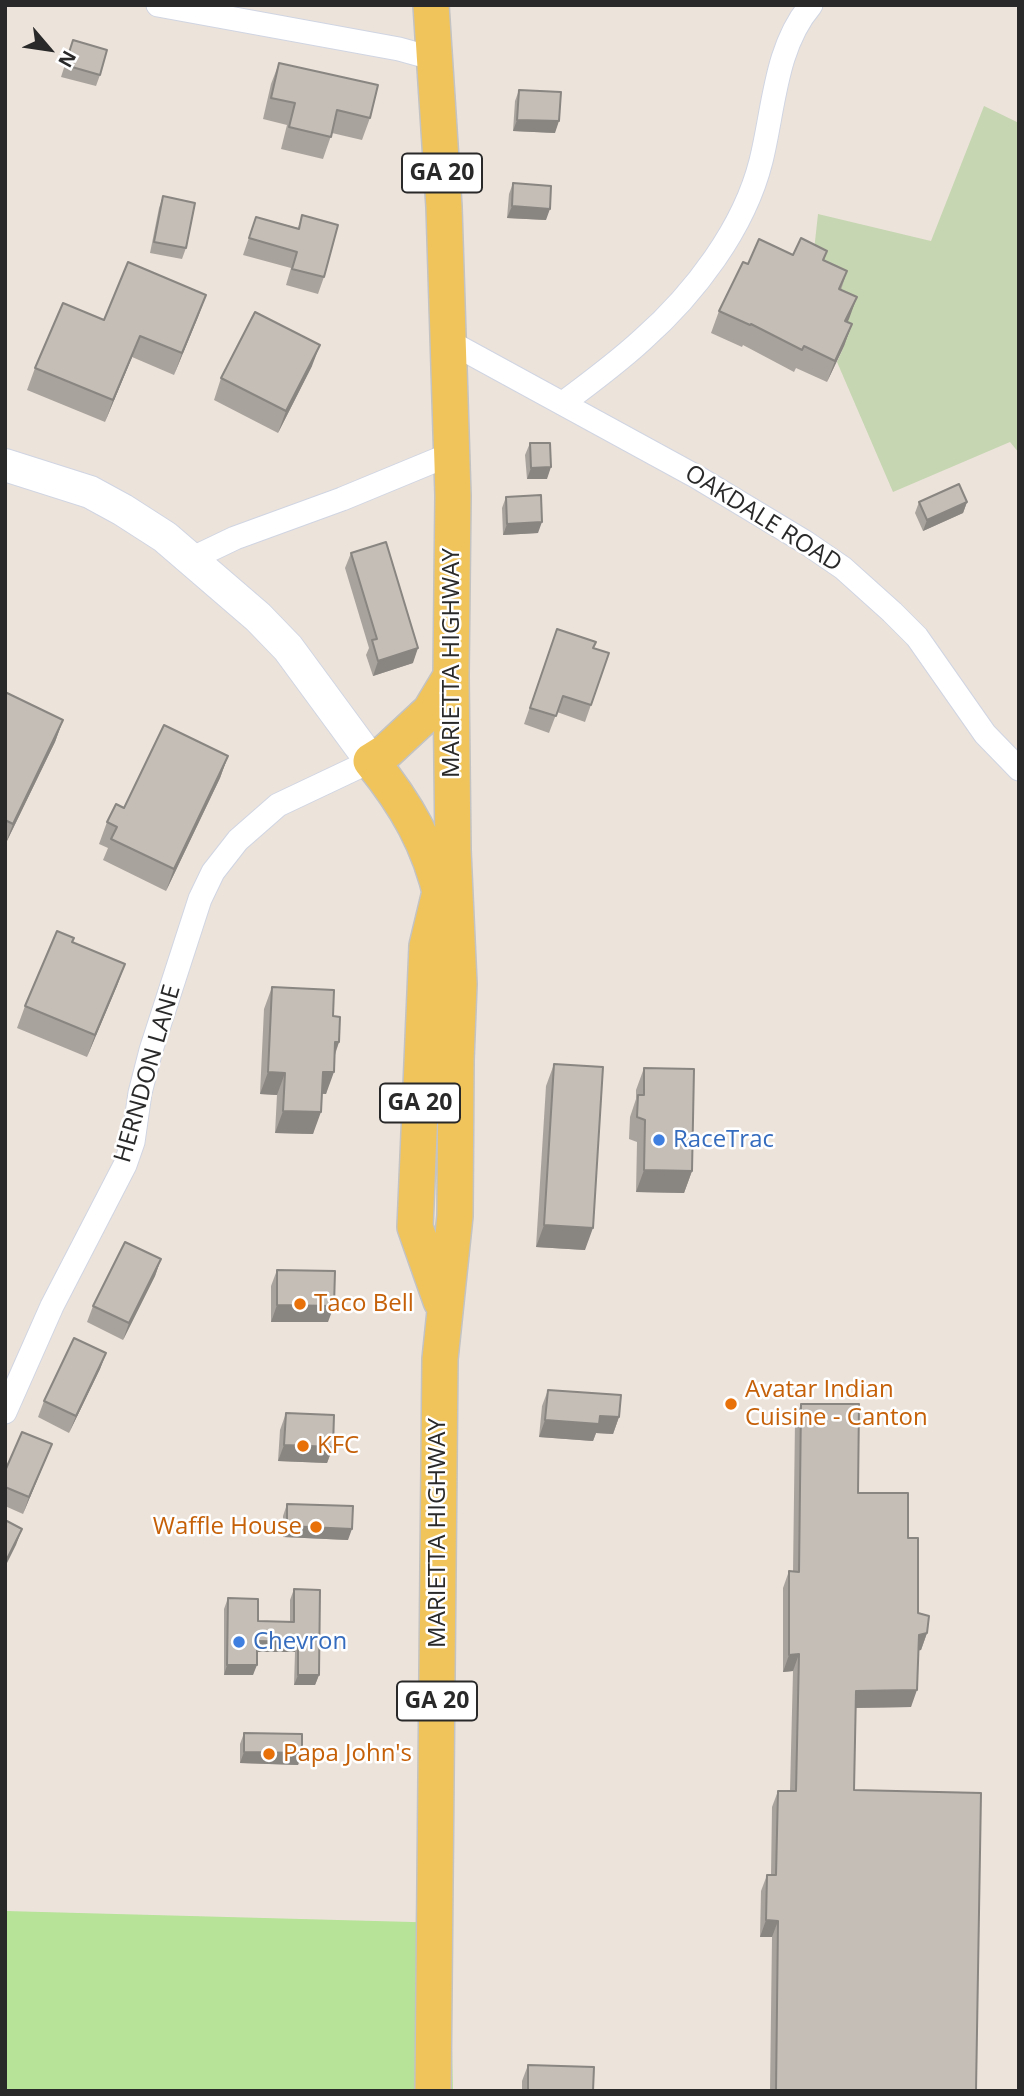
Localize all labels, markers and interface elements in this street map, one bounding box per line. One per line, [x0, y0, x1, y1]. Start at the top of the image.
north arrow [14, 14, 84, 84]
text: N [52, 46, 82, 72]
road number: GA 20 [402, 154, 482, 192]
street label: OAKDALE ROAD [679, 459, 847, 579]
street label: MARIETTA HIGHWAY [438, 548, 466, 778]
street label: HERNDON LANE [109, 982, 187, 1166]
road number: GA 20 [380, 1084, 460, 1122]
place label: RaceTrac [673, 1126, 774, 1154]
marker: RaceTrac [651, 1132, 667, 1148]
place label: Taco Bell [314, 1290, 414, 1318]
marker: Taco Bell [292, 1296, 308, 1312]
place label: Avatar Indian Cuisine - Canton [745, 1376, 928, 1432]
marker: Avatar Indian Cuisine - Canton [723, 1396, 739, 1412]
street label: MARIETTA HIGHWAY [424, 1418, 452, 1648]
place label: KFC [317, 1432, 359, 1460]
marker: KFC [295, 1438, 311, 1454]
place label: Waffle House [153, 1513, 302, 1541]
marker: Waffle House [308, 1519, 324, 1535]
place label: Chevron [253, 1628, 347, 1656]
marker: Chevron [231, 1634, 247, 1650]
road number: GA 20 [397, 1682, 477, 1720]
place label: Papa John's [283, 1740, 412, 1768]
marker: Papa John's [261, 1746, 277, 1762]

